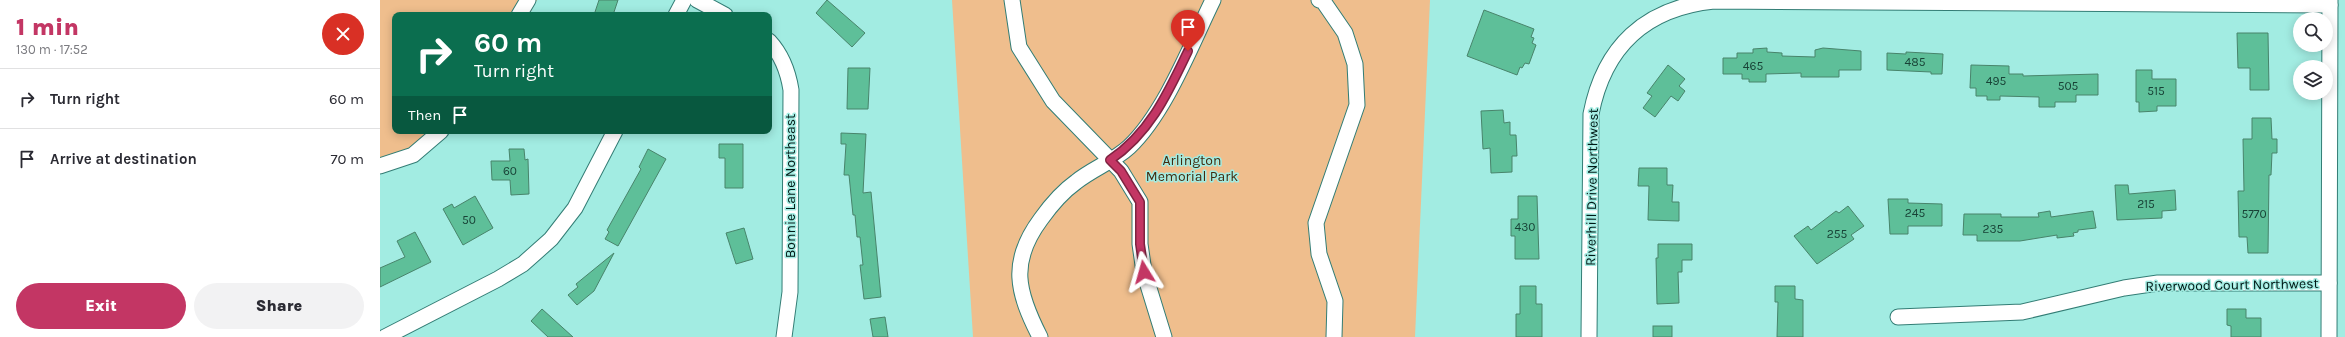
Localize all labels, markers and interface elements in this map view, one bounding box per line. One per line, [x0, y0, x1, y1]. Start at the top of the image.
pin [1171, 10, 1205, 51]
map controls [2293, 12, 2333, 100]
button: search [2293, 12, 2333, 52]
text: 1 min [16, 13, 79, 41]
button: close [322, 13, 364, 55]
icon: arrive [1177, 16, 1199, 38]
text: 60 m [474, 26, 542, 59]
icon: right [408, 28, 460, 80]
text: 130 m · 17:52 [16, 42, 88, 57]
house number: 485 [1905, 55, 1926, 69]
house number: 465 [1743, 59, 1763, 73]
text: Turn right [474, 60, 554, 82]
button: layers [2293, 60, 2333, 100]
house number: 495 [1986, 74, 2006, 88]
house number: 505 [2058, 79, 2079, 93]
house number: 515 [2147, 84, 2165, 98]
icon: right [16, 88, 38, 110]
text: Turn right [50, 90, 120, 108]
text: 60 m [329, 90, 364, 108]
icon: arrive [449, 104, 471, 126]
text: Then [408, 106, 441, 124]
street label: Riverhill Drive Northwest [1582, 108, 1602, 266]
street label: Bonnie Lane Northeast [782, 114, 799, 258]
icon: arrive [16, 148, 38, 170]
text: Arrive at destination [50, 150, 197, 168]
text: 70 m [330, 150, 364, 168]
park label: Arlington Memorial Park [1146, 152, 1238, 185]
house number: 60 [503, 164, 517, 178]
house number: 215 [2137, 197, 2155, 211]
house number: 245 [1905, 206, 1925, 220]
house number: 5770 [2241, 207, 2267, 221]
house number: 50 [462, 213, 476, 227]
house number: 430 [1515, 220, 1535, 234]
house number: 235 [1983, 222, 2004, 236]
house number: 255 [1827, 227, 1847, 241]
position arrow [1123, 251, 1165, 293]
street label: Riverwood Court Northwest [2145, 275, 2319, 295]
button: Exit [16, 283, 186, 329]
button: Share [194, 283, 364, 329]

